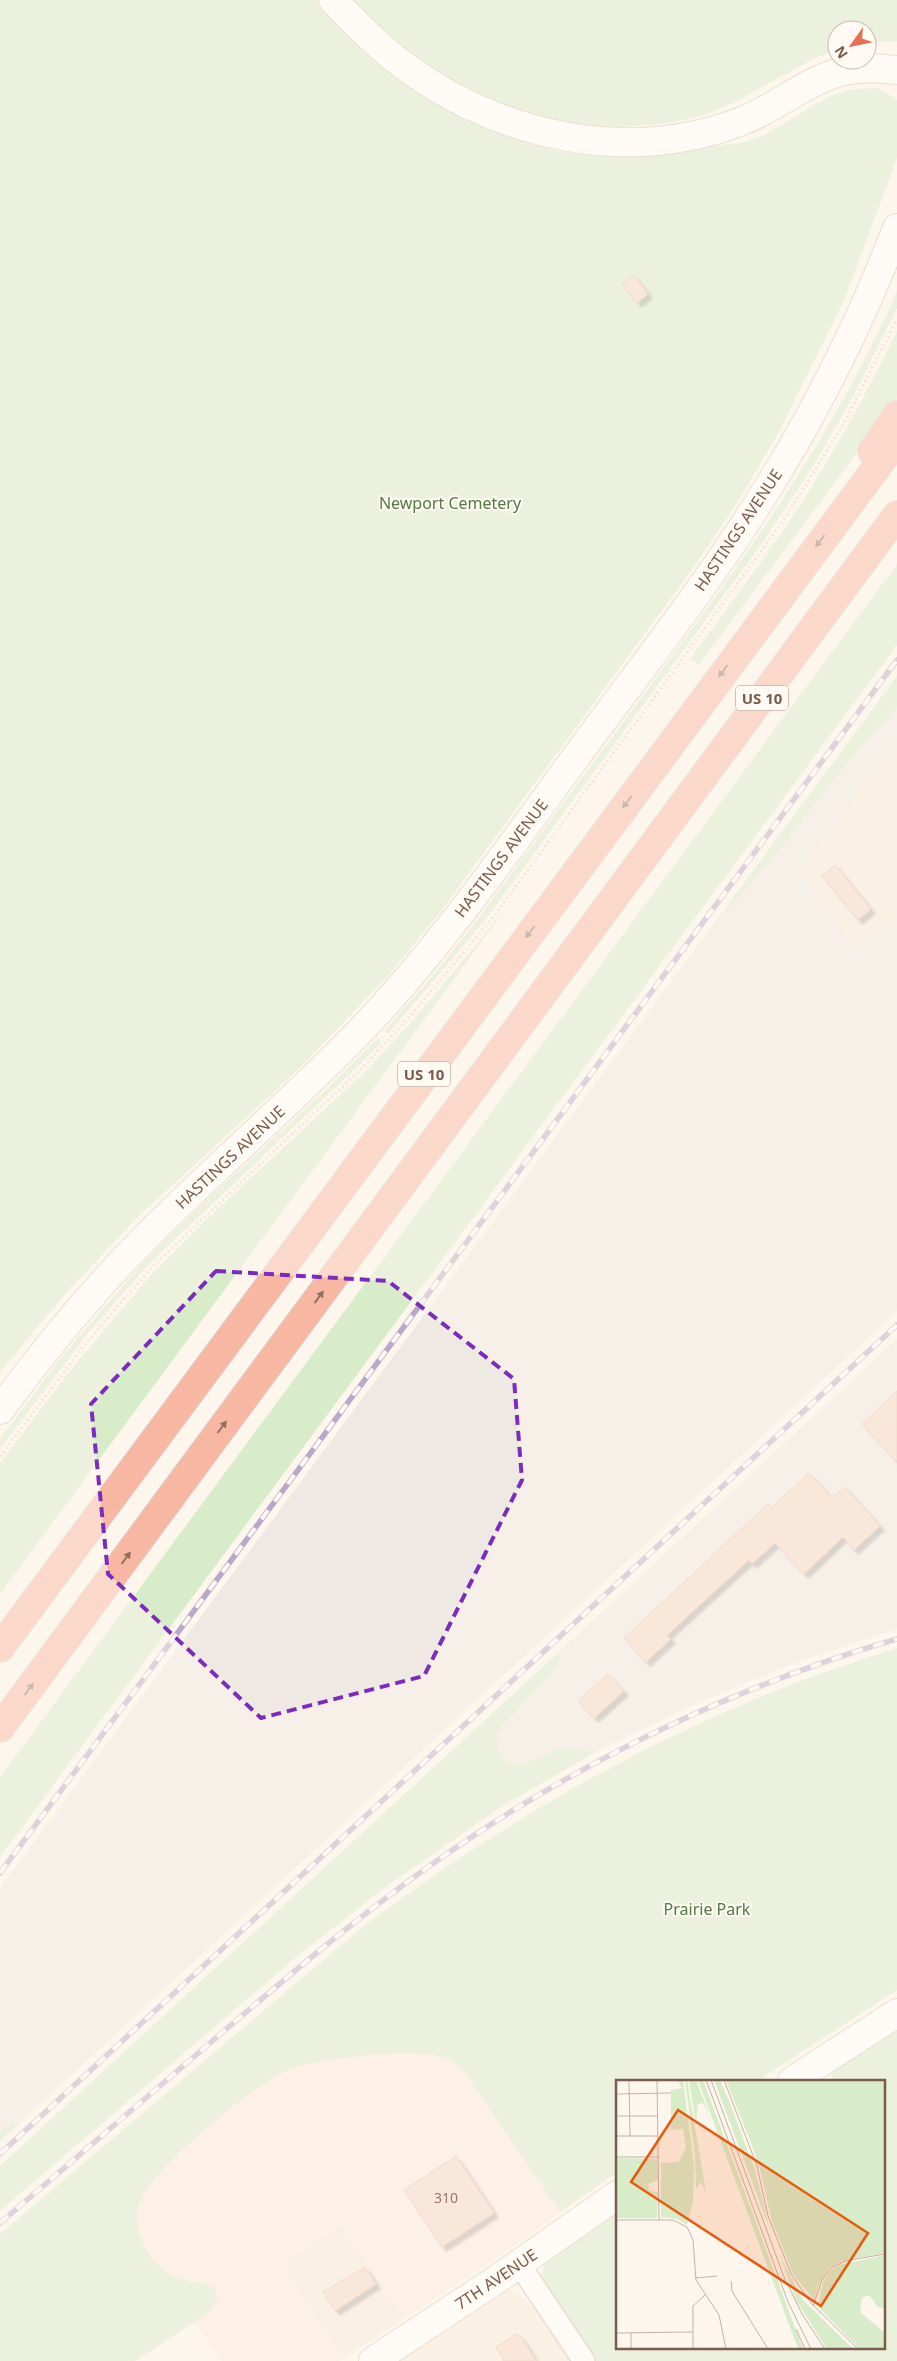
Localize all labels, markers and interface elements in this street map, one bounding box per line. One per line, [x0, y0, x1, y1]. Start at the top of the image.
north arrow [827, 20, 877, 70]
text: N [830, 42, 852, 62]
street label: HASTINGS AVENUE [689, 465, 787, 595]
park label: Newport Cemetery [379, 492, 522, 514]
one-way arrow [815, 534, 826, 547]
one-way arrow [718, 664, 729, 677]
road number: US 10 [736, 686, 788, 710]
street label: HASTINGS AVENUE [449, 794, 553, 922]
one-way arrow [621, 795, 632, 808]
one-way arrow [524, 925, 535, 938]
road number: US 10 [398, 1062, 450, 1086]
street label: HASTINGS AVENUE [170, 1100, 290, 1214]
one-way arrow [314, 1290, 324, 1304]
one-way arrow [217, 1421, 227, 1434]
one-way arrow [121, 1551, 131, 1565]
one-way arrow [24, 1682, 34, 1696]
park label: Prairie Park [664, 1898, 751, 1920]
inset map [616, 2080, 884, 2348]
house number: 310 [434, 2188, 458, 2207]
street label: 7TH AVENUE [451, 2243, 541, 2315]

